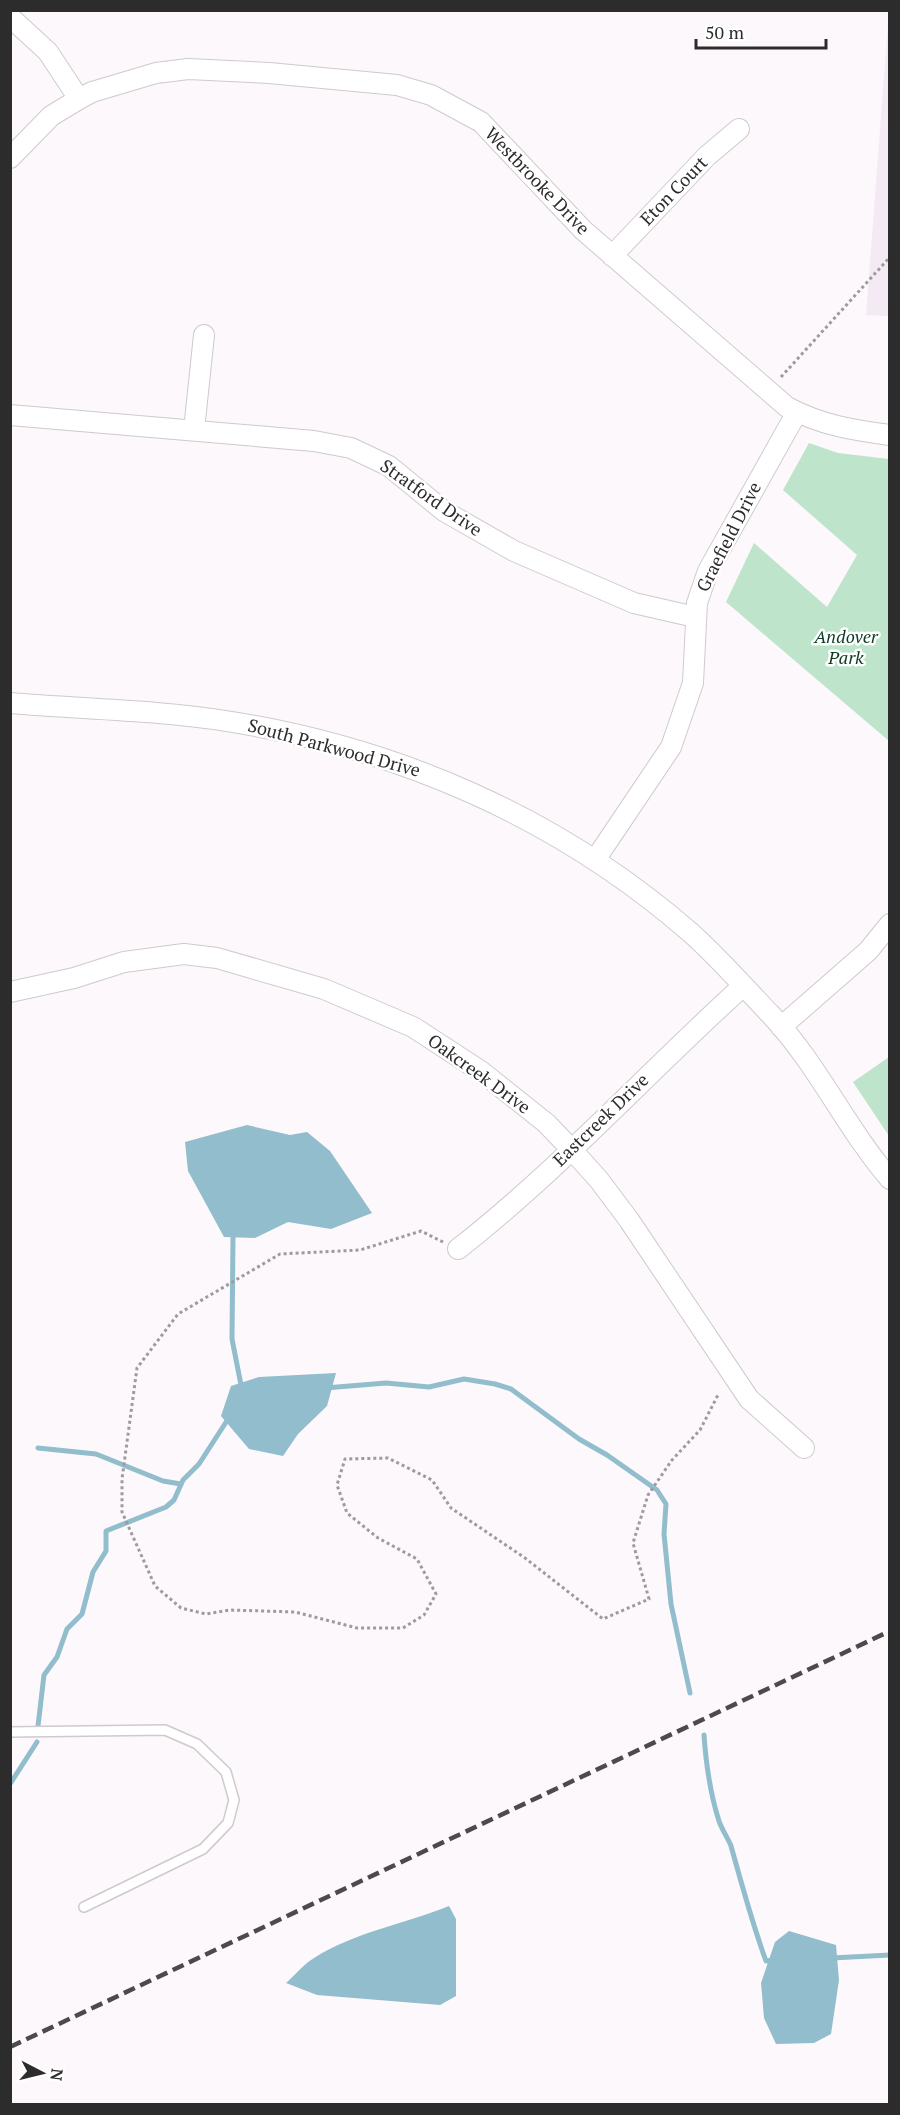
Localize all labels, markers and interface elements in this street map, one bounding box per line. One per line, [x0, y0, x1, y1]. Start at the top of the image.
scale bar [696, 12, 826, 50]
text: 50 m [705, 20, 745, 44]
street label: Westbrooke Drive [480, 121, 595, 239]
street label: Eton Court [634, 150, 712, 230]
street label: Stratford Drive [376, 453, 487, 541]
street label: Graefield Drive [690, 478, 766, 595]
park label: Andover Park [813, 624, 879, 669]
street label: South Parkwood Drive [245, 712, 423, 782]
street label: Oakcreek Drive [423, 1028, 536, 1119]
street label: Eastcreek Drive [547, 1068, 653, 1171]
north arrow [12, 2043, 72, 2103]
text: N [45, 2067, 69, 2082]

